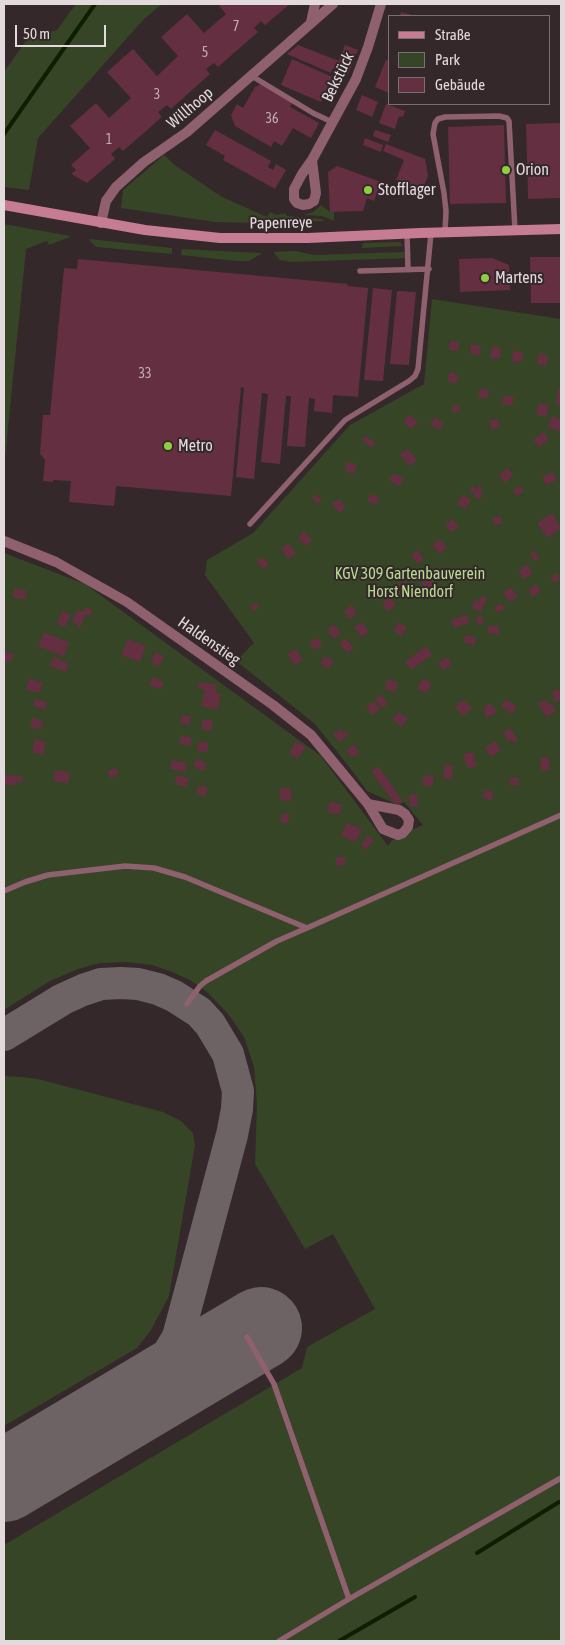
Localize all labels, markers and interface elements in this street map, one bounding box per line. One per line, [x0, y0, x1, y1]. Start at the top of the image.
scale bar [18, 15, 109, 47]
legend [388, 15, 550, 105]
house number: 7 [233, 19, 239, 35]
text: 50 m [23, 25, 50, 42]
text: Straße [435, 26, 471, 43]
house number: 5 [202, 45, 208, 61]
street label: Bekstück [318, 49, 358, 105]
text: Park [435, 51, 460, 68]
text: Gebäude [435, 76, 485, 93]
street label: Willhoop [163, 83, 217, 133]
house number: 3 [154, 87, 160, 103]
house number: 36 [265, 111, 279, 127]
house number: 1 [106, 132, 112, 148]
place label: Orion [516, 160, 549, 180]
marker: Orion [500, 164, 512, 176]
place label: Stofflager [378, 180, 436, 200]
marker: Stofflager [362, 184, 374, 196]
street label: Papenreye [249, 213, 313, 233]
place label: Martens [495, 268, 543, 288]
marker: Martens [479, 272, 491, 284]
house number: 33 [138, 366, 152, 382]
place label: Metro [178, 436, 213, 456]
marker: Metro [162, 440, 174, 452]
park label: KGV 309 Gartenbauverein Horst Niendorf [335, 564, 485, 602]
street label: Haldenstieg [174, 613, 244, 669]

